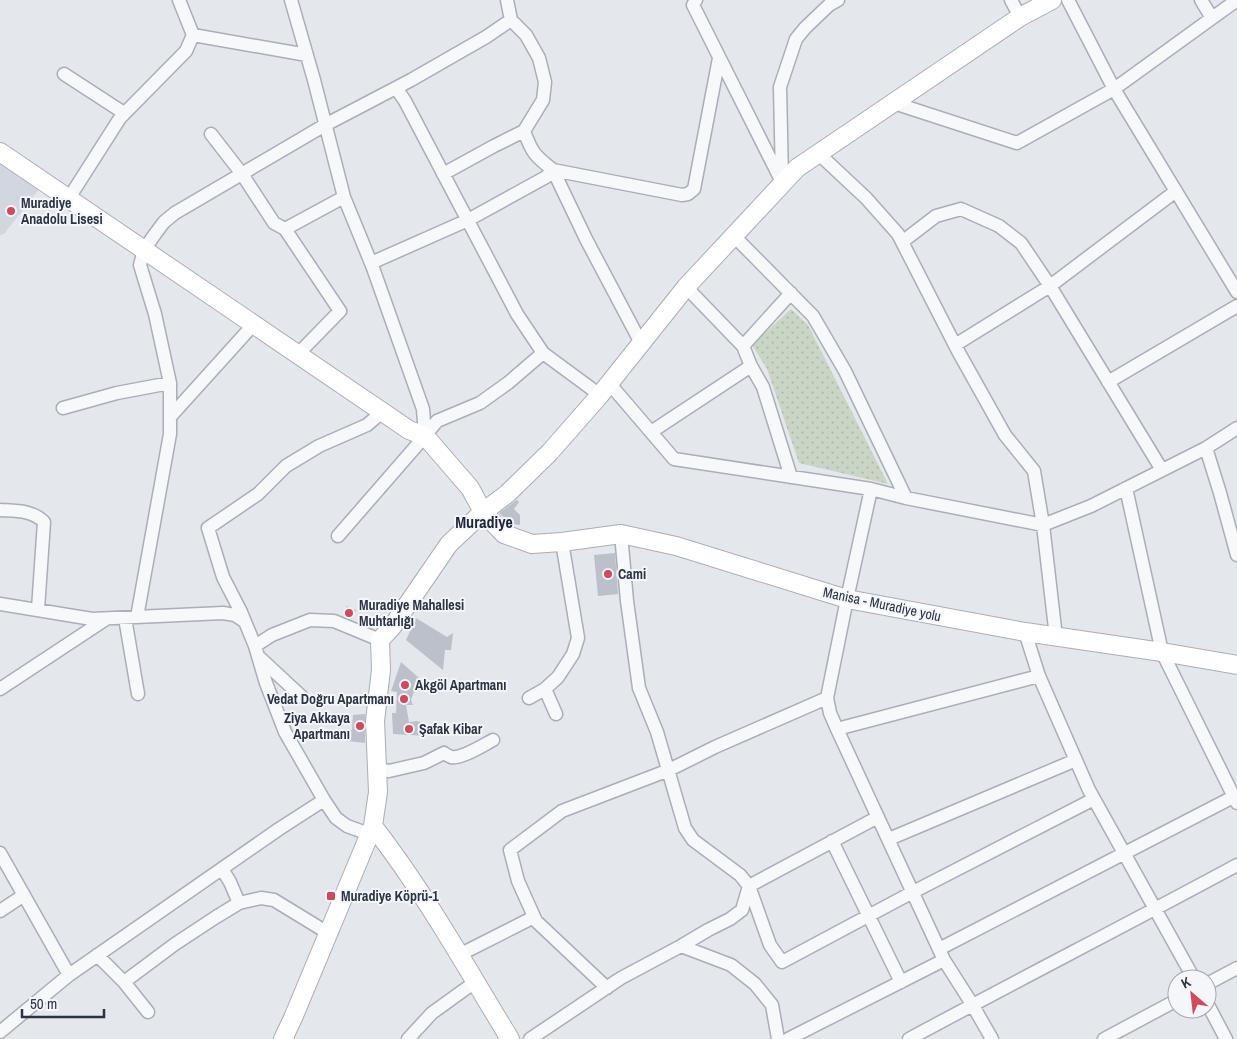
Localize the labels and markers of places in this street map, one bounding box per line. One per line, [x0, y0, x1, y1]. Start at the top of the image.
place label: Muradiye Anadolu Lisesi [21, 194, 103, 228]
marker: Muradiye Anadolu Lisesi [5, 205, 17, 217]
place label: Cami [618, 565, 646, 583]
marker: Cami [602, 568, 614, 580]
place label: Muradiye Mahallesi Muhtarlığı [359, 596, 464, 630]
marker: Muradiye Mahallesi Muhtarlığı [343, 607, 355, 619]
place label: Akgöl Apartmanı [415, 676, 506, 694]
marker: Akgöl Apartmanı [399, 679, 411, 691]
place label: Vedat Doğru Apartmanı [267, 690, 394, 708]
marker: Vedat Doğru Apartmanı [398, 693, 410, 705]
place label: Ziya Akkaya Apartmanı [284, 709, 351, 743]
marker: Ziya Akkaya Apartmanı [354, 720, 366, 732]
place label: Şafak Kibar [419, 720, 483, 738]
marker: Şafak Kibar [403, 723, 415, 735]
place label: Muradiye Köprü-1 [341, 887, 439, 905]
marker: Muradiye Köprü-1 [325, 890, 337, 902]

